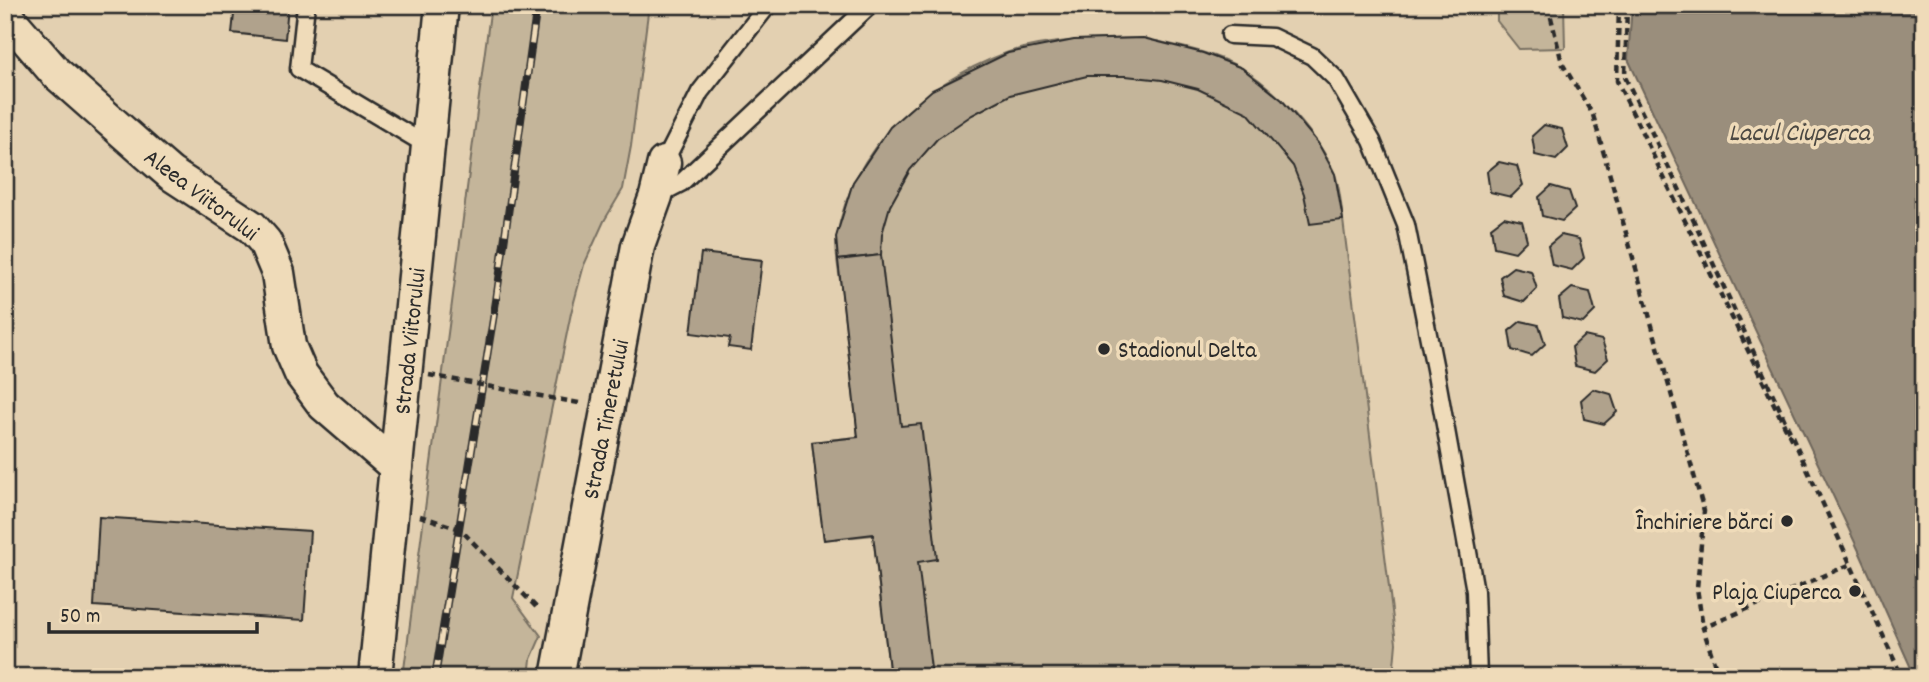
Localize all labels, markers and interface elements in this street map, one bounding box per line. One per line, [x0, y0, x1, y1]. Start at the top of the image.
water label: Lacul Ciuperca [1728, 116, 1871, 153]
street label: Aleea Viitorului [136, 142, 265, 251]
street label: Strada Viitorului [387, 266, 437, 416]
place label: Stadionul Delta [1118, 335, 1257, 369]
street label: Strada Tineretului [576, 337, 640, 503]
marker: Stadionul Delta [1096, 341, 1112, 357]
place label: Închiriere bărci [1635, 507, 1773, 541]
marker: Închiriere bărci [1779, 513, 1795, 529]
place label: Plaja Ciuperca [1712, 577, 1842, 611]
marker: Plaja Ciuperca [1847, 583, 1863, 599]
scale bar [49, 591, 257, 635]
text: 50 m [60, 603, 100, 633]

